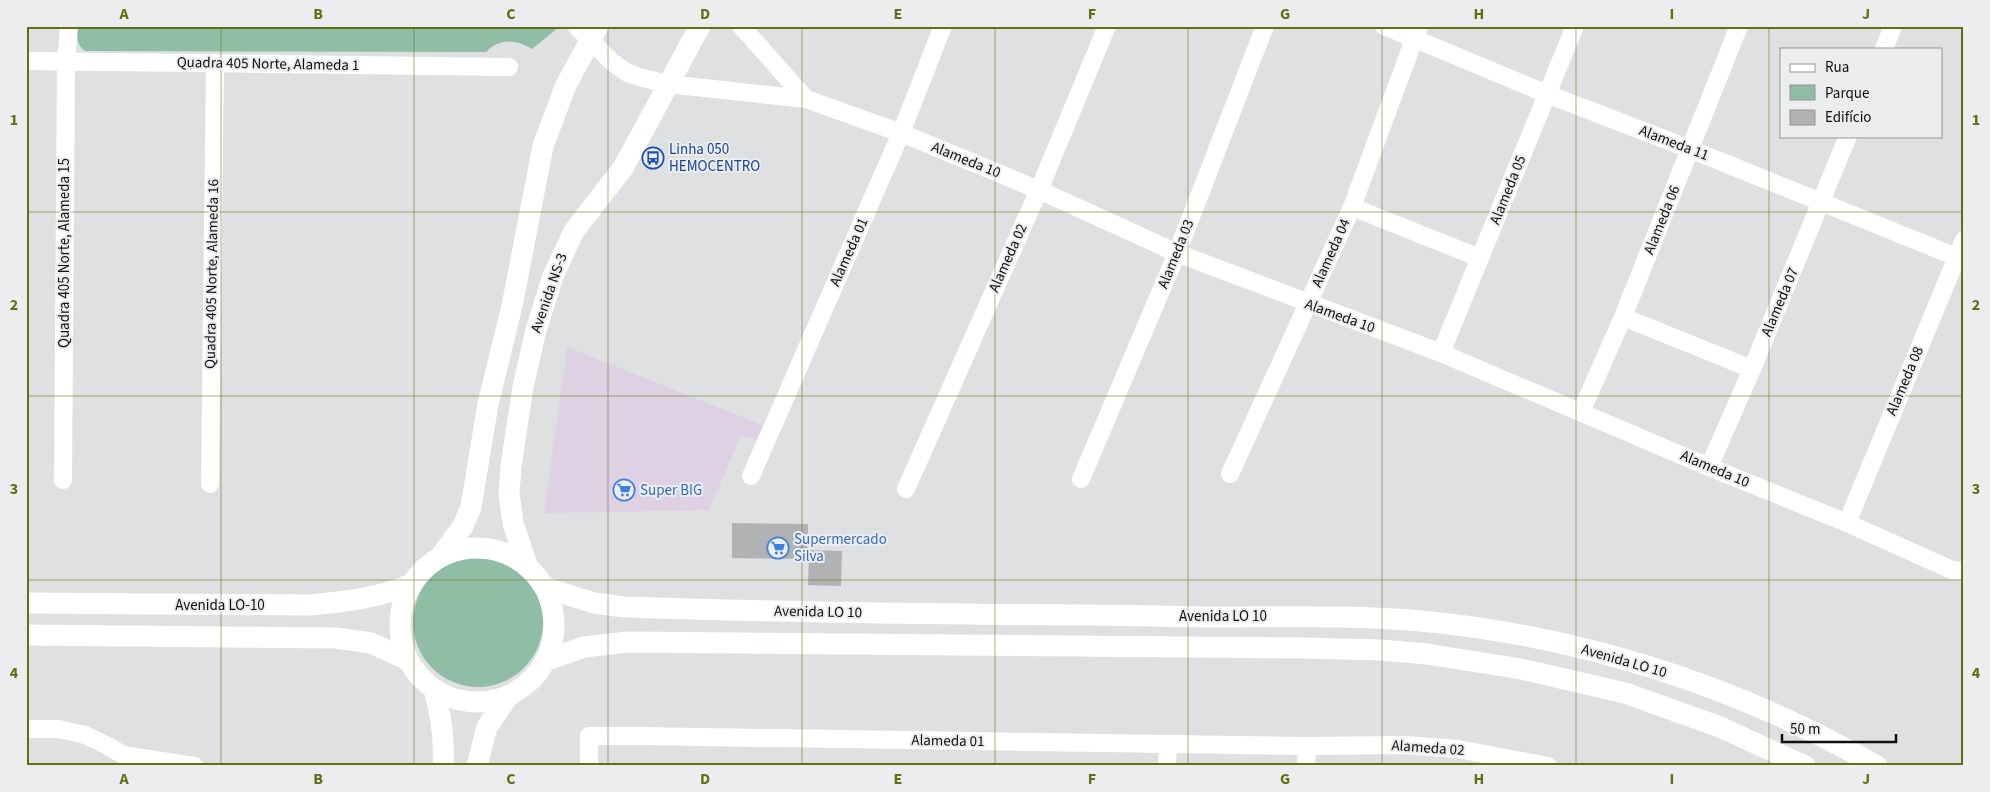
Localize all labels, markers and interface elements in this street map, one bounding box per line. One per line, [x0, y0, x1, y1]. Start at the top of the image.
text: A [118, 3, 129, 25]
text: B [313, 3, 323, 25]
text: C [506, 3, 516, 25]
text: D [700, 3, 710, 25]
text: E [894, 3, 902, 25]
text: F [1088, 3, 1096, 25]
text: G [1280, 3, 1290, 25]
text: H [1474, 3, 1484, 25]
text: I [1670, 3, 1674, 25]
text: J [1862, 3, 1870, 25]
legend [1780, 48, 1942, 138]
street label: Quadra 405 Norte, Alameda 1 [177, 52, 359, 76]
text: Rua [1825, 57, 1849, 78]
text: Parque [1825, 83, 1869, 104]
text: Edifício [1825, 107, 1872, 128]
text: 1 [10, 109, 18, 131]
text: 1 [1972, 109, 1980, 131]
street label: Alameda 11 [1636, 120, 1712, 166]
street label: Alameda 10 [928, 137, 1004, 183]
place label: Linha 050 HEMOCENTRO [669, 139, 760, 177]
bus stop icon: Linha 050 HEMOCENTRO [641, 146, 665, 170]
street label: Alameda 05 [1485, 152, 1531, 228]
street label: Quadra 405 Norte, Alameda 15 [54, 158, 75, 348]
street label: Quadra 405 Norte, Alameda 16 [200, 179, 224, 369]
street label: Alameda 06 [1639, 182, 1685, 258]
street label: Alameda 01 [825, 214, 873, 290]
street label: Alameda 04 [1307, 215, 1356, 291]
street label: Alameda 03 [1153, 216, 1199, 292]
street label: Alameda 02 [984, 220, 1032, 296]
street label: Avenida NS-3 [526, 250, 572, 336]
street label: Alameda 07 [1756, 264, 1804, 340]
text: 2 [10, 294, 18, 316]
street label: Alameda 10 [1302, 294, 1378, 338]
text: 2 [1972, 294, 1980, 316]
street label: Alameda 08 [1881, 343, 1929, 419]
street label: Alameda 10 [1677, 445, 1753, 493]
text: 3 [10, 478, 18, 500]
supermarket icon: Super BIG [612, 478, 636, 502]
text: 3 [1972, 478, 1980, 500]
place label: Super BIG [640, 480, 702, 501]
place label: Supermercado Silva [794, 529, 887, 567]
supermarket icon: Supermercado Silva [766, 536, 790, 560]
street label: Avenida LO-10 [175, 595, 265, 616]
street label: Avenida LO 10 [774, 601, 862, 623]
street label: Avenida LO 10 [1179, 606, 1267, 627]
street label: Avenida LO 10 [1579, 639, 1669, 683]
text: 4 [10, 662, 19, 684]
text: 4 [1972, 662, 1981, 684]
scale bar [1782, 712, 1896, 744]
text: 50 m [1790, 719, 1820, 740]
street label: Alameda 01 [911, 730, 985, 752]
street label: Alameda 02 [1391, 735, 1465, 761]
text: A [118, 768, 129, 790]
text: B [313, 768, 323, 790]
text: C [506, 768, 516, 790]
text: D [700, 768, 710, 790]
text: E [894, 768, 902, 790]
text: F [1088, 768, 1096, 790]
text: G [1280, 768, 1290, 790]
text: H [1474, 768, 1484, 790]
text: I [1670, 768, 1674, 790]
text: J [1862, 768, 1870, 790]

